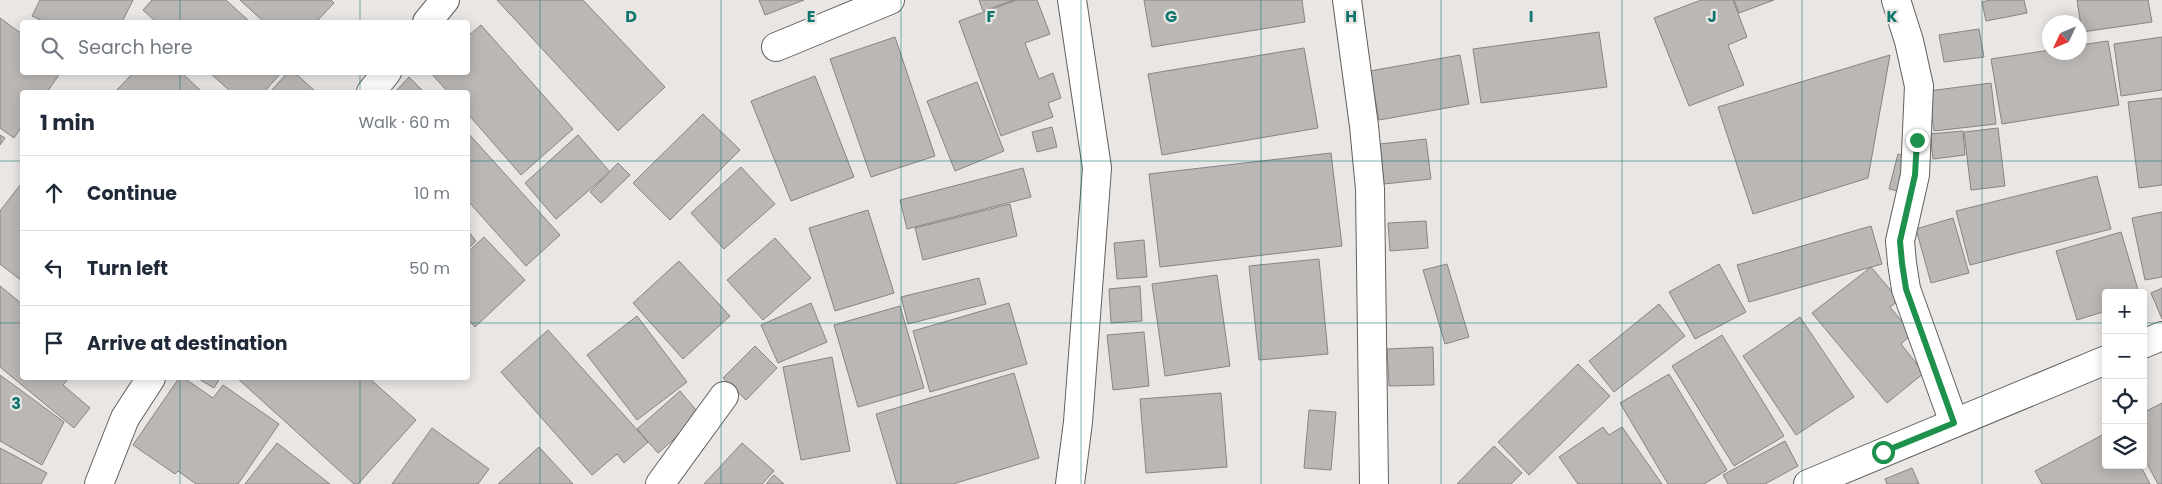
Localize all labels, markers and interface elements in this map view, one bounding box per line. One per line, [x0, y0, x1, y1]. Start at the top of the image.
text: D [625, 5, 637, 28]
text: E [807, 5, 815, 28]
text: F [987, 5, 996, 28]
text: G [1165, 5, 1177, 28]
text: H [1345, 5, 1357, 28]
text: I [1529, 5, 1533, 28]
text: J [1707, 5, 1717, 28]
text: K [1886, 5, 1898, 28]
north arrow [2042, 15, 2087, 60]
search box [20, 20, 470, 75]
icon: search [38, 34, 66, 62]
text: Search here [78, 34, 192, 61]
text: 1 min [40, 108, 95, 137]
text: Walk · 60 m [358, 111, 450, 134]
route end [1906, 129, 1929, 152]
icon: ahead [40, 179, 68, 207]
text: Continue [87, 180, 177, 207]
text: 10 m [414, 182, 450, 205]
icon: left [40, 254, 68, 282]
text: Turn left [87, 255, 168, 282]
text: 50 m [409, 257, 450, 280]
map controls [2102, 289, 2147, 469]
button: + [2102, 289, 2147, 334]
icon: arrive [40, 329, 68, 357]
text: Arrive at destination [87, 330, 288, 357]
button: − [2102, 334, 2147, 379]
button: locate [2102, 379, 2147, 424]
text: 3 [11, 392, 21, 415]
button: layers [2102, 424, 2147, 469]
route start [1872, 441, 1895, 464]

